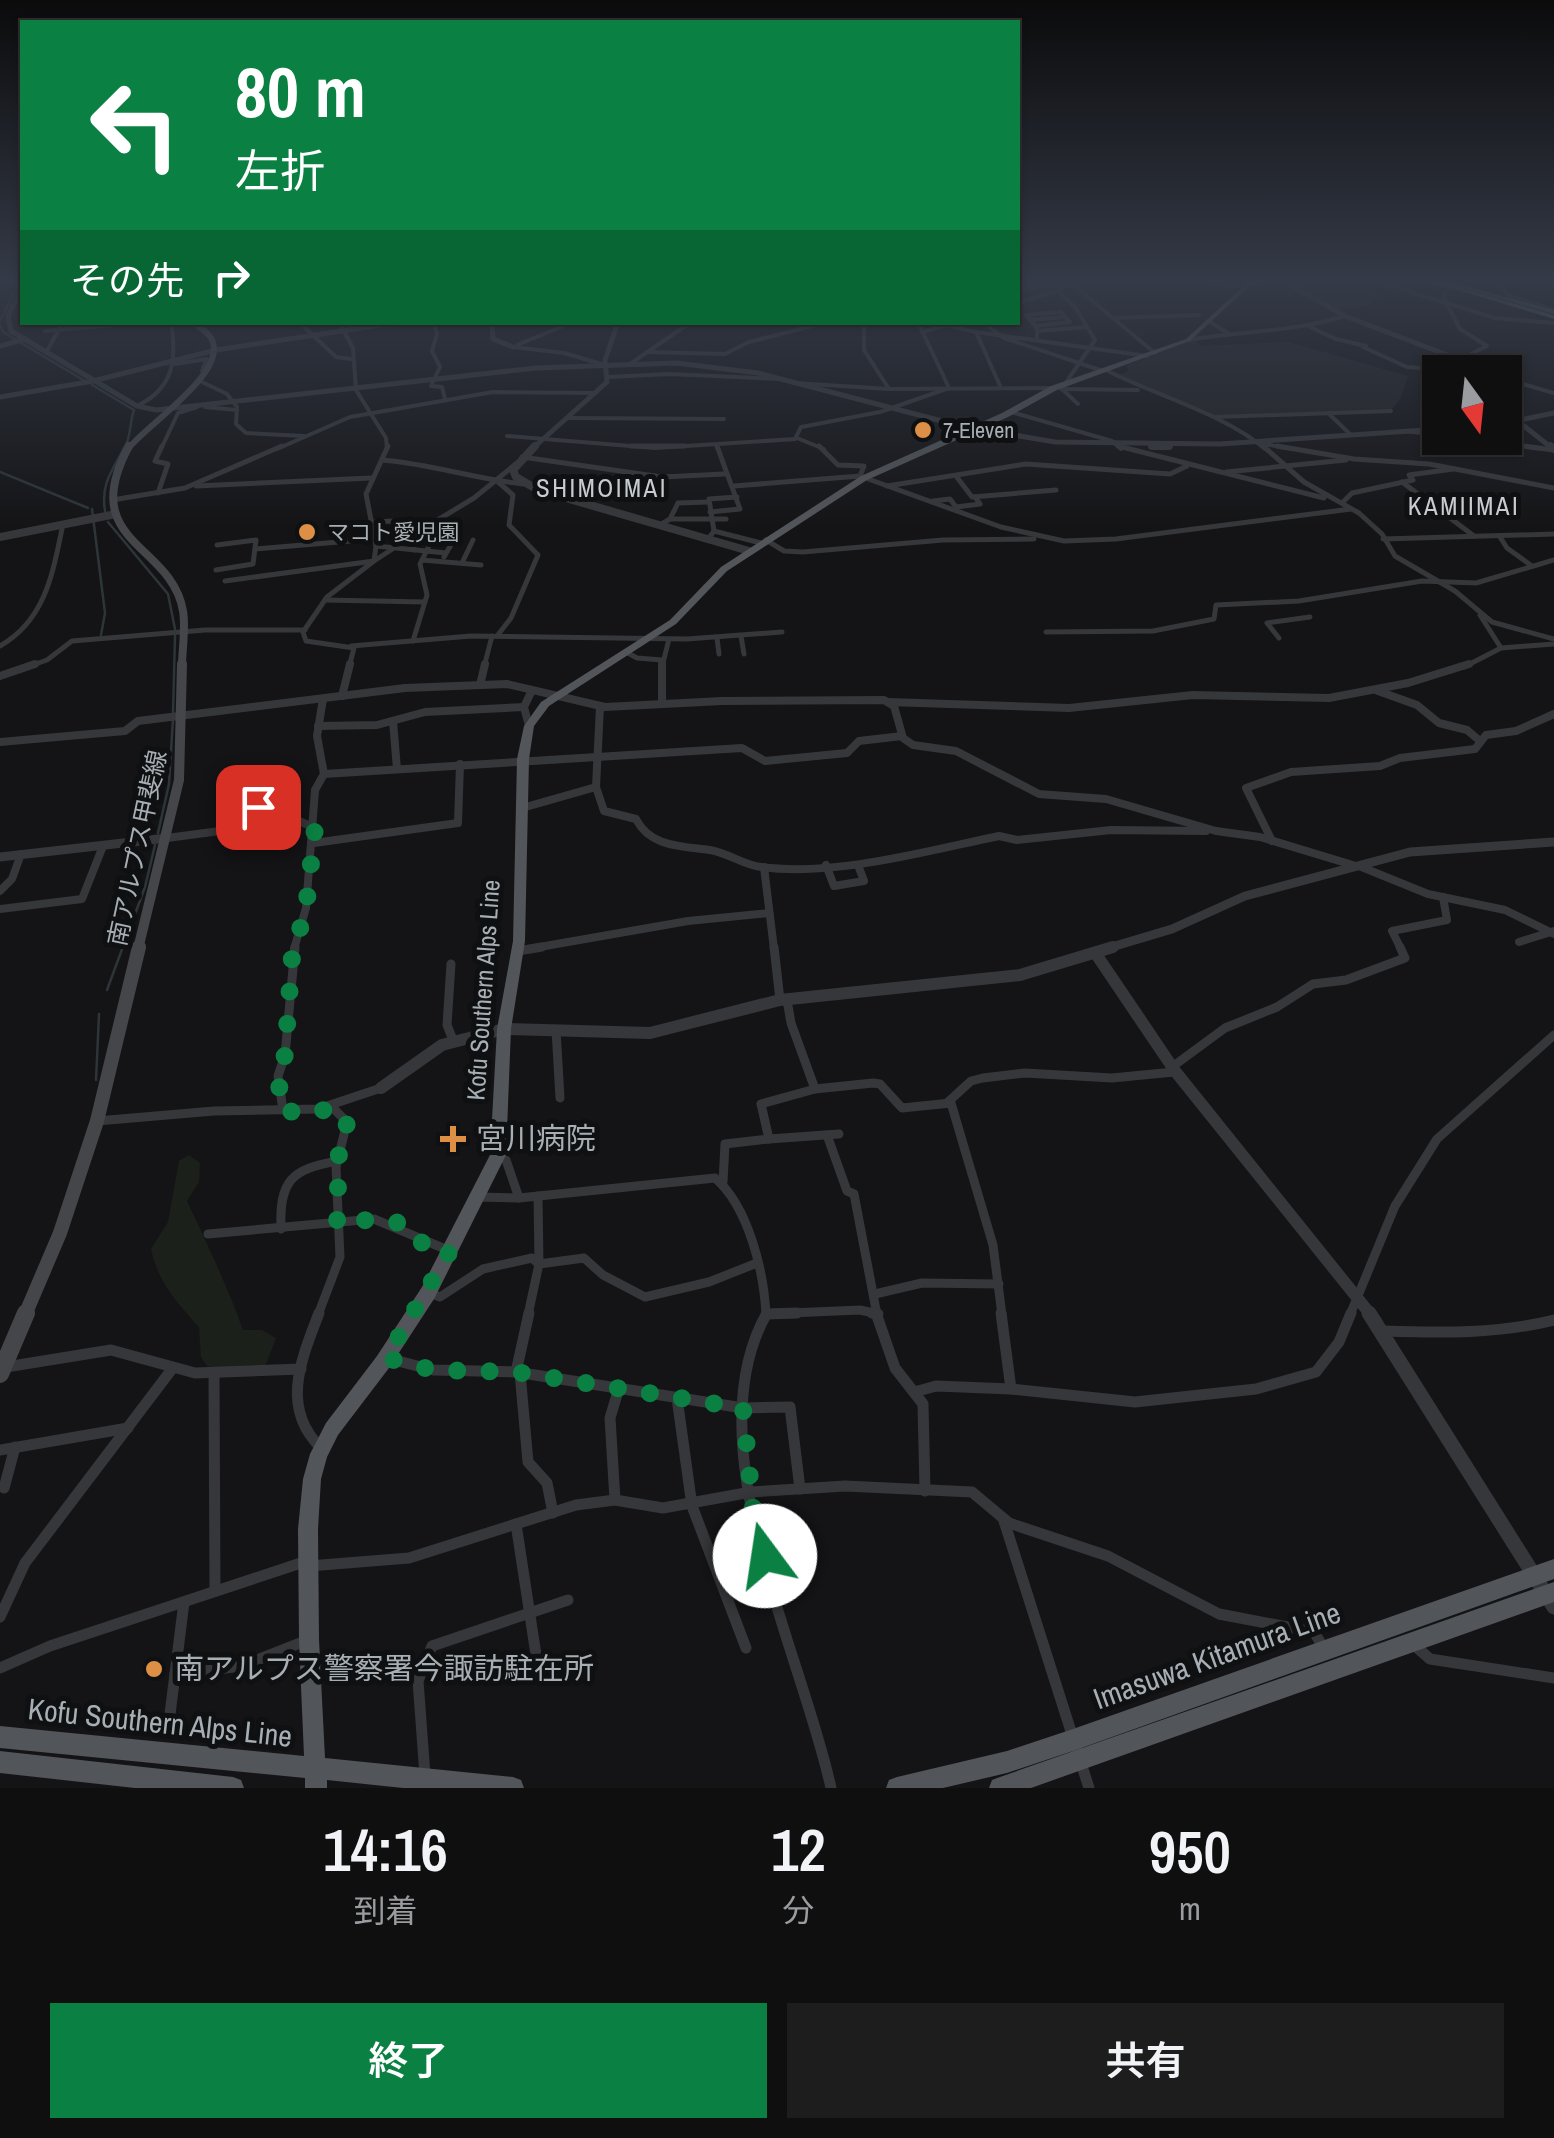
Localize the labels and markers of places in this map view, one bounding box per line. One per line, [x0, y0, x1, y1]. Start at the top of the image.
place label: 7-Eleven [943, 415, 1014, 445]
marker: 7-Eleven [912, 419, 934, 441]
place label: マコト愛児園 [327, 517, 459, 547]
marker: マコト愛児園 [296, 521, 318, 543]
pin [216, 765, 301, 850]
place label: 宮川病院 [476, 1118, 596, 1158]
marker: 宮川病院 [440, 1126, 466, 1152]
place label: 南アルプス警察署今諏訪駐在所 [174, 1648, 594, 1688]
marker: 南アルプス警察署今諏訪駐在所 [143, 1658, 165, 1680]

